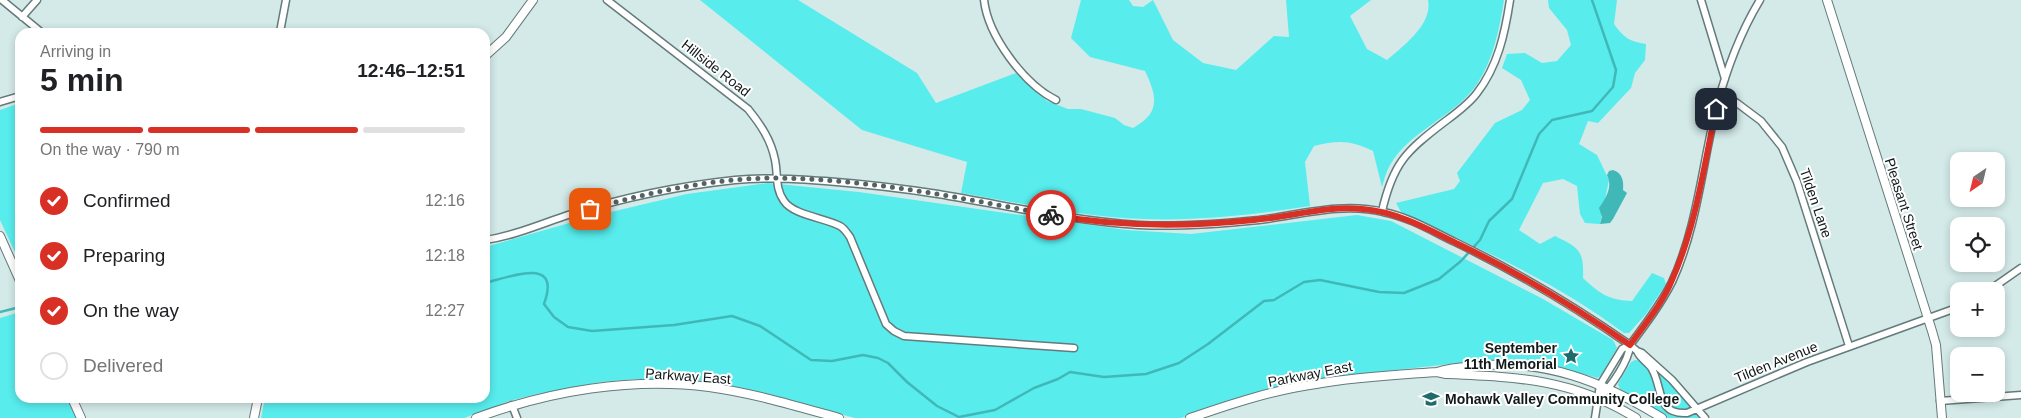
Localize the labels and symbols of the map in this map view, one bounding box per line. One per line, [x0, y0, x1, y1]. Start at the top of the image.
street label: Hillside Road [679, 36, 753, 100]
pin [1695, 88, 1737, 130]
north arrow [1950, 152, 2005, 208]
street label: Pleasant Street [1882, 156, 1926, 252]
street label: Tilden Lane [1797, 166, 1835, 240]
pin [569, 188, 611, 230]
courier [1026, 190, 1076, 240]
street label: Tilden Avenue [1732, 338, 1820, 386]
place label: September 11th Memorial [1464, 340, 1558, 372]
place icon: September 11th Memorial [1561, 346, 1581, 366]
street label: Parkway East [1266, 358, 1354, 390]
street label: Parkway East [645, 365, 731, 387]
school or university icon: Mohawk Valley Community College [1421, 389, 1441, 409]
place label: Mohawk Valley Community College [1445, 391, 1679, 407]

